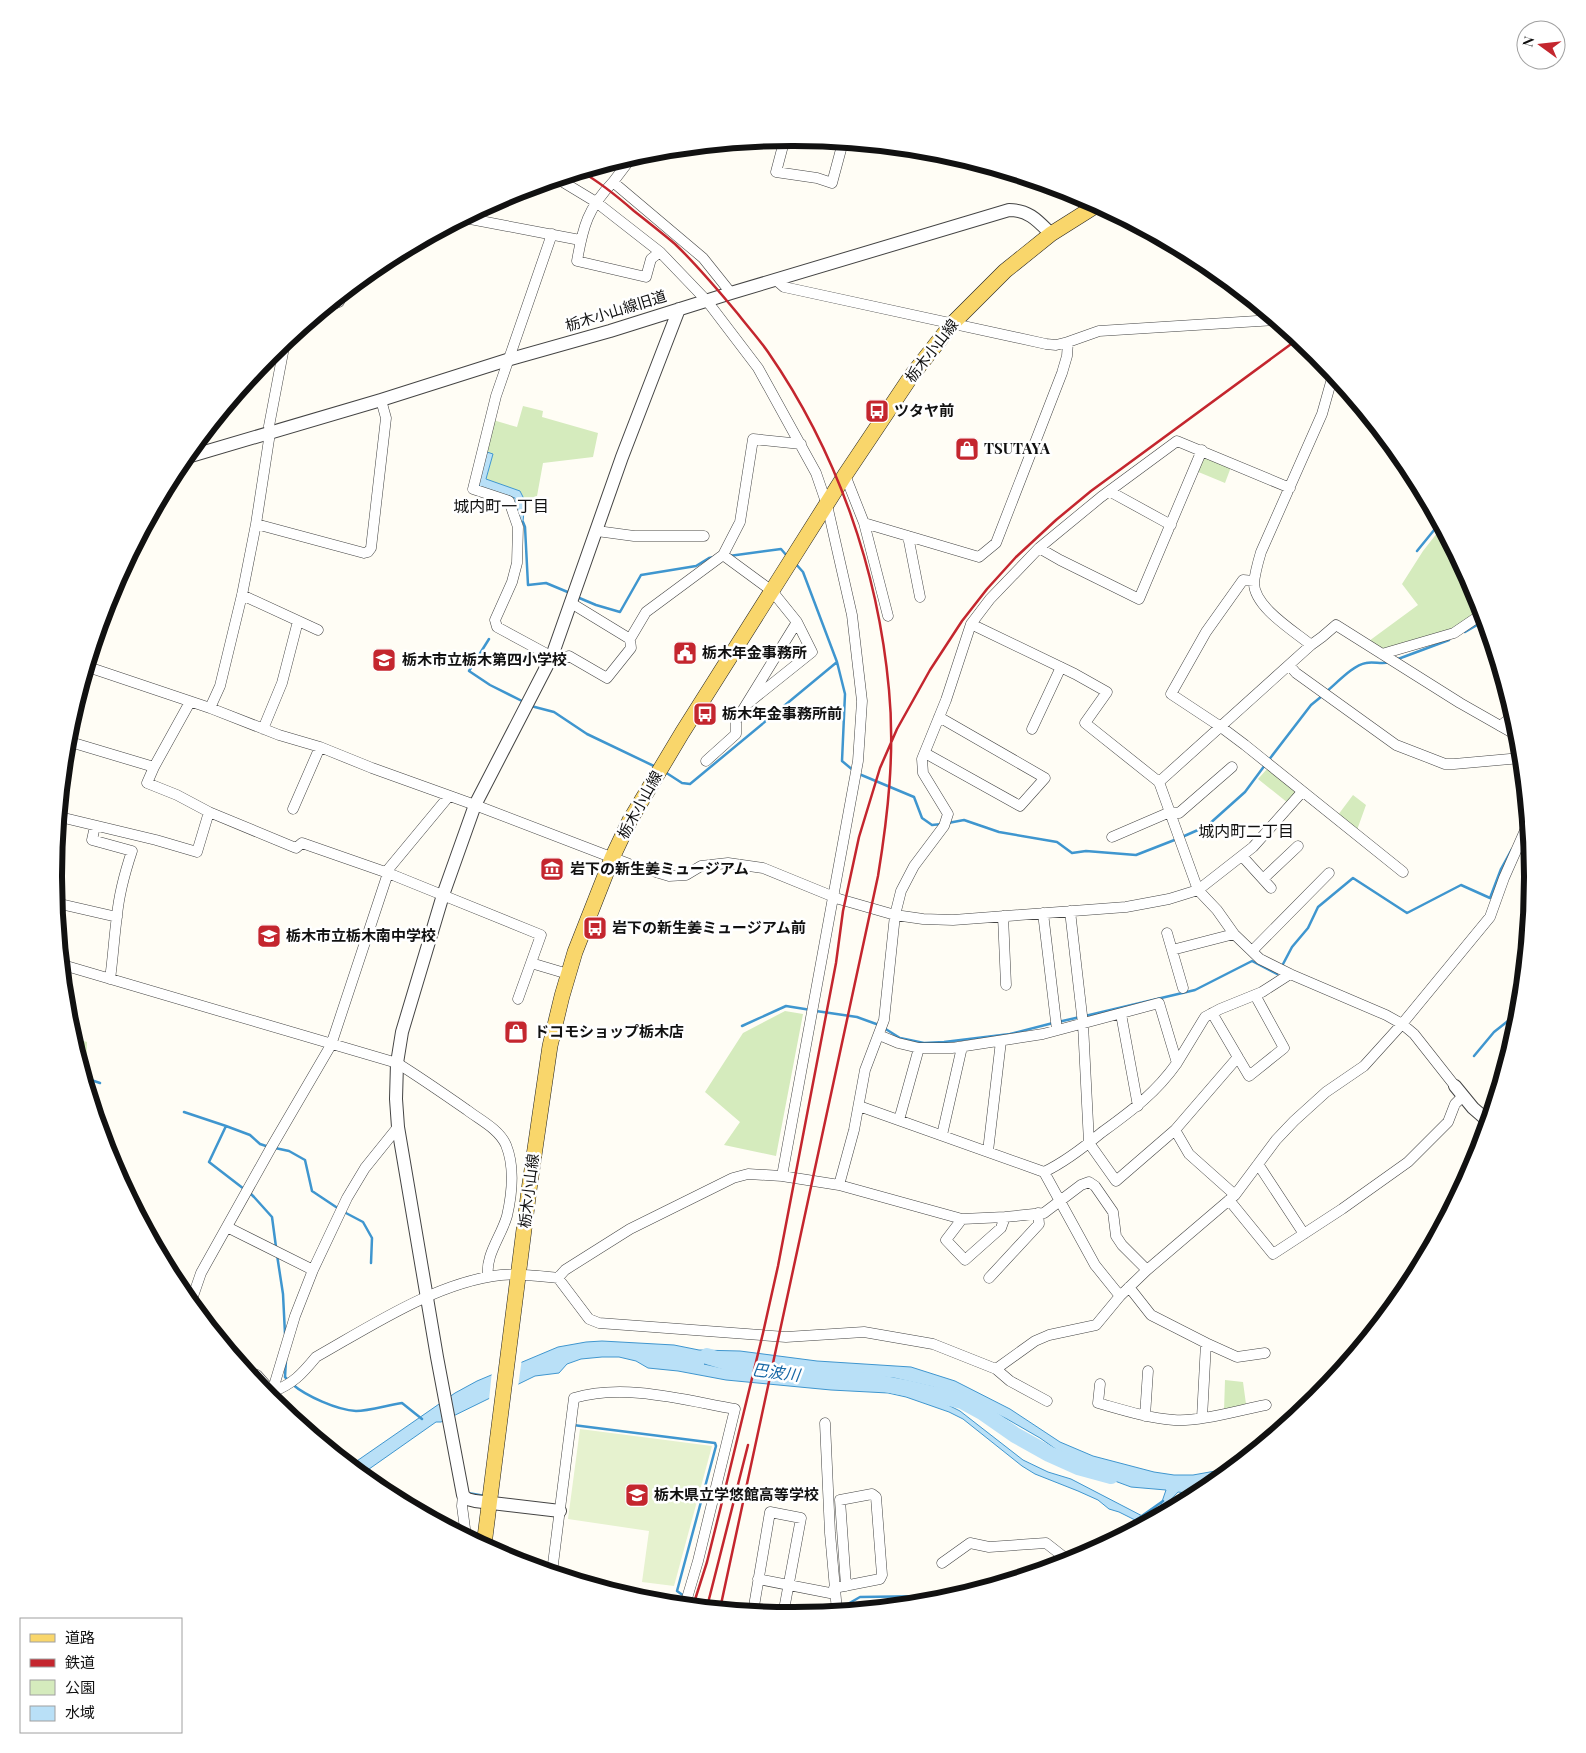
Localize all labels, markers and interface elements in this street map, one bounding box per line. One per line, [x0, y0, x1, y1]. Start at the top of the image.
north arrow [1516, 20, 1566, 70]
text: N [1517, 34, 1538, 49]
street label: 栃木小山線旧道 [563, 285, 669, 335]
street label: 栃木小山線 [900, 315, 962, 386]
bus stop icon: ツタヤ前 [864, 398, 890, 424]
place label: ツタヤ前 [894, 400, 954, 420]
shop icon: TSUTAYA [954, 436, 980, 462]
place label: TSUTAYA [984, 438, 1051, 458]
district label: 城内町一丁目 [453, 495, 549, 516]
public building icon: 栃木年金事務所 [672, 640, 698, 666]
place label: 栃木年金事務所 [702, 642, 807, 662]
school or university icon: 栃木市立栃木第四小学校 [371, 647, 397, 673]
place label: 栃木市立栃木第四小学校 [402, 649, 567, 669]
bus stop icon: 栃木年金事務所前 [692, 701, 718, 727]
place label: 栃木年金事務所前 [722, 703, 842, 723]
street label: 栃木小山線 [612, 767, 666, 842]
district label: 城内町二丁目 [1198, 820, 1294, 841]
museum icon: 岩下の新生姜ミュージアム [539, 856, 565, 882]
place label: 岩下の新生姜ミュージアム [570, 858, 749, 878]
bus stop icon: 岩下の新生姜ミュージアム前 [582, 915, 608, 941]
place label: 岩下の新生姜ミュージアム前 [612, 917, 806, 937]
school or university icon: 栃木市立栃木南中学校 [256, 923, 282, 949]
place label: 栃木市立栃木南中学校 [286, 925, 436, 945]
shop icon: ドコモショップ栃木店 [503, 1019, 529, 1045]
place label: ドコモショップ栃木店 [534, 1021, 684, 1041]
street label: 栃木小山線 [514, 1152, 543, 1229]
water label: 巴波川 [751, 1358, 803, 1385]
school or university icon: 栃木県立学悠館高等学校 [624, 1482, 650, 1508]
place label: 栃木県立学悠館高等学校 [654, 1484, 819, 1504]
legend [20, 1618, 182, 1733]
text: 道路 [65, 1627, 95, 1647]
text: 鉄道 [65, 1652, 95, 1672]
text: 公園 [65, 1677, 95, 1697]
text: 水域 [65, 1702, 95, 1722]

